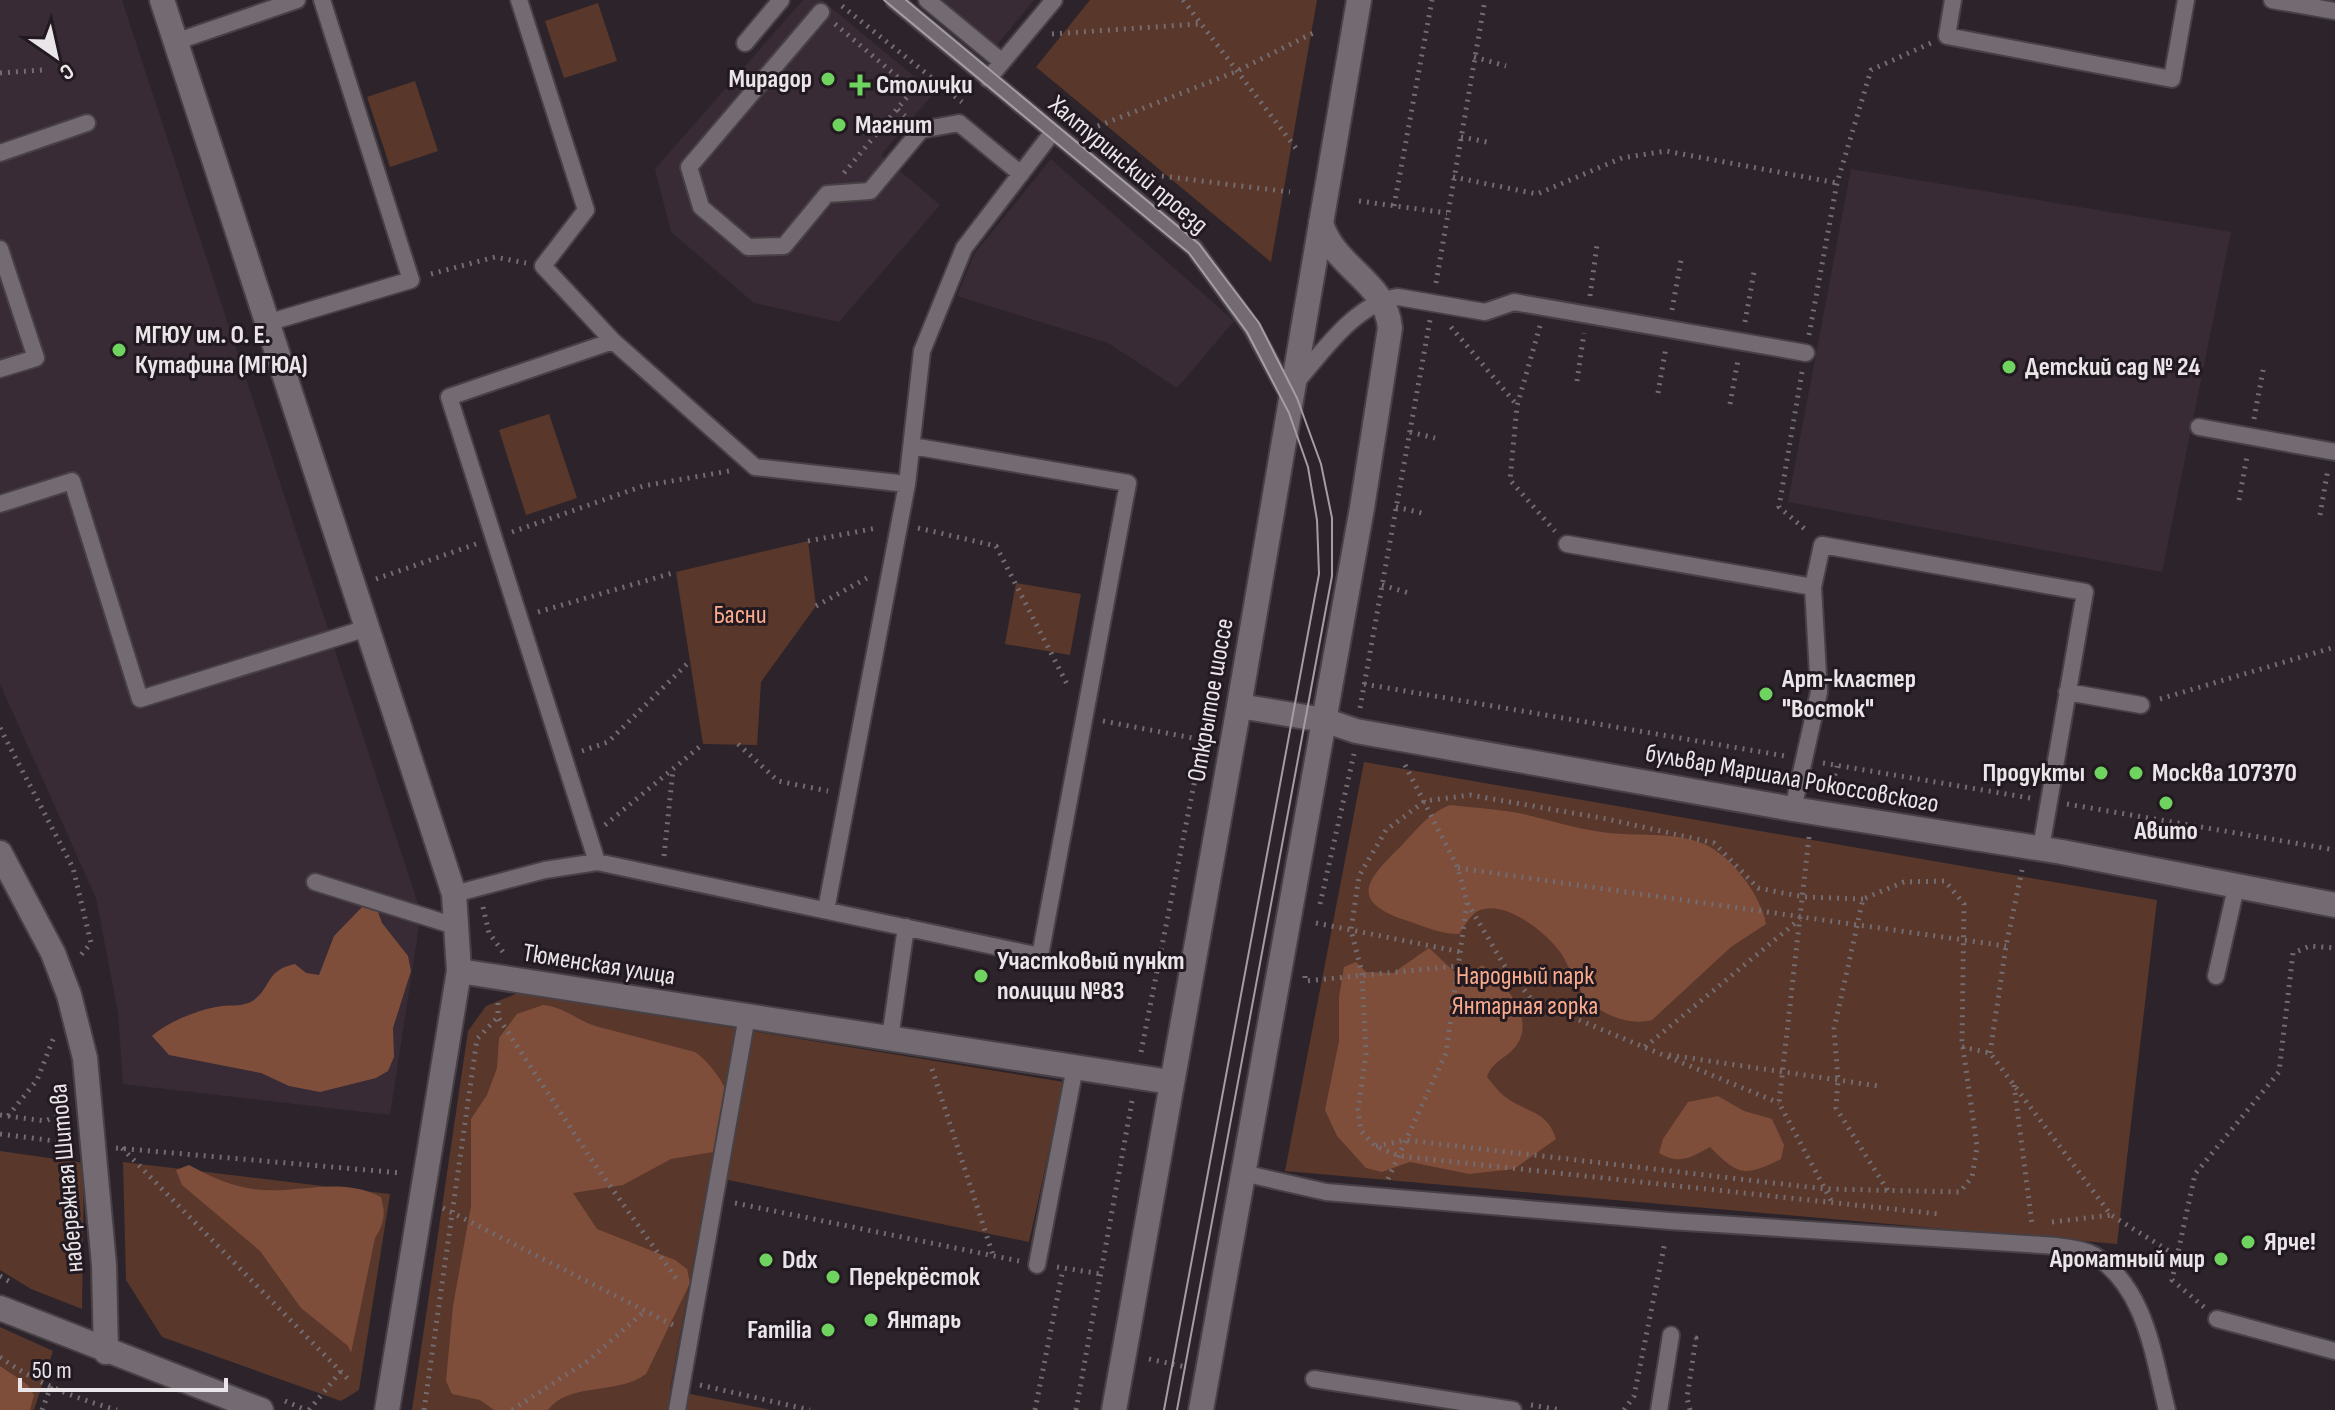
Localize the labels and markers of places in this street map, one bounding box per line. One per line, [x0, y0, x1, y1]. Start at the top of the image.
place label: Мирадор [728, 64, 812, 95]
marker: Мирадор [819, 70, 837, 88]
place label: Столички [876, 70, 973, 101]
marker: Столички [851, 76, 869, 94]
place label: Магнит [855, 110, 932, 141]
marker: Магнит [830, 116, 848, 134]
place label: МГЮУ им. О. Е. Кутафина (МГЮА) [135, 320, 307, 381]
marker: МГЮУ им. О. Е. Кутафина (МГЮА) [110, 341, 128, 359]
place label: Детский сад № 24 [2025, 352, 2200, 383]
marker: Детский сад № 24 [2000, 358, 2018, 376]
place label: Арт-кластер "Восток" [1781, 664, 1916, 725]
marker: Арт-кластер "Восток" [1757, 685, 1775, 703]
place label: Продукты [1982, 758, 2085, 789]
place label: Москва 107370 [2152, 758, 2297, 789]
marker: Продукты [2092, 764, 2110, 782]
marker: Москва 107370 [2127, 764, 2145, 782]
marker: Авито [2157, 794, 2175, 812]
place label: Авито [2133, 816, 2198, 847]
place label: Участковый пункт полиции №83 [997, 946, 1185, 1007]
marker: Участковый пункт полиции №83 [972, 967, 990, 985]
place label: Ярче! [2264, 1227, 2316, 1258]
marker: Ярче! [2239, 1233, 2257, 1251]
place label: Ароматный мир [2049, 1244, 2205, 1275]
place label: Ddx [782, 1245, 818, 1276]
marker: Ароматный мир [2212, 1250, 2230, 1268]
marker: Ddx [757, 1251, 775, 1269]
place label: Перекрёсток [849, 1262, 980, 1293]
marker: Перекрёсток [824, 1268, 842, 1286]
place label: Янтарь [887, 1305, 961, 1336]
marker: Янтарь [862, 1311, 880, 1329]
place label: Familia [747, 1315, 812, 1346]
marker: Familia [819, 1321, 837, 1339]

